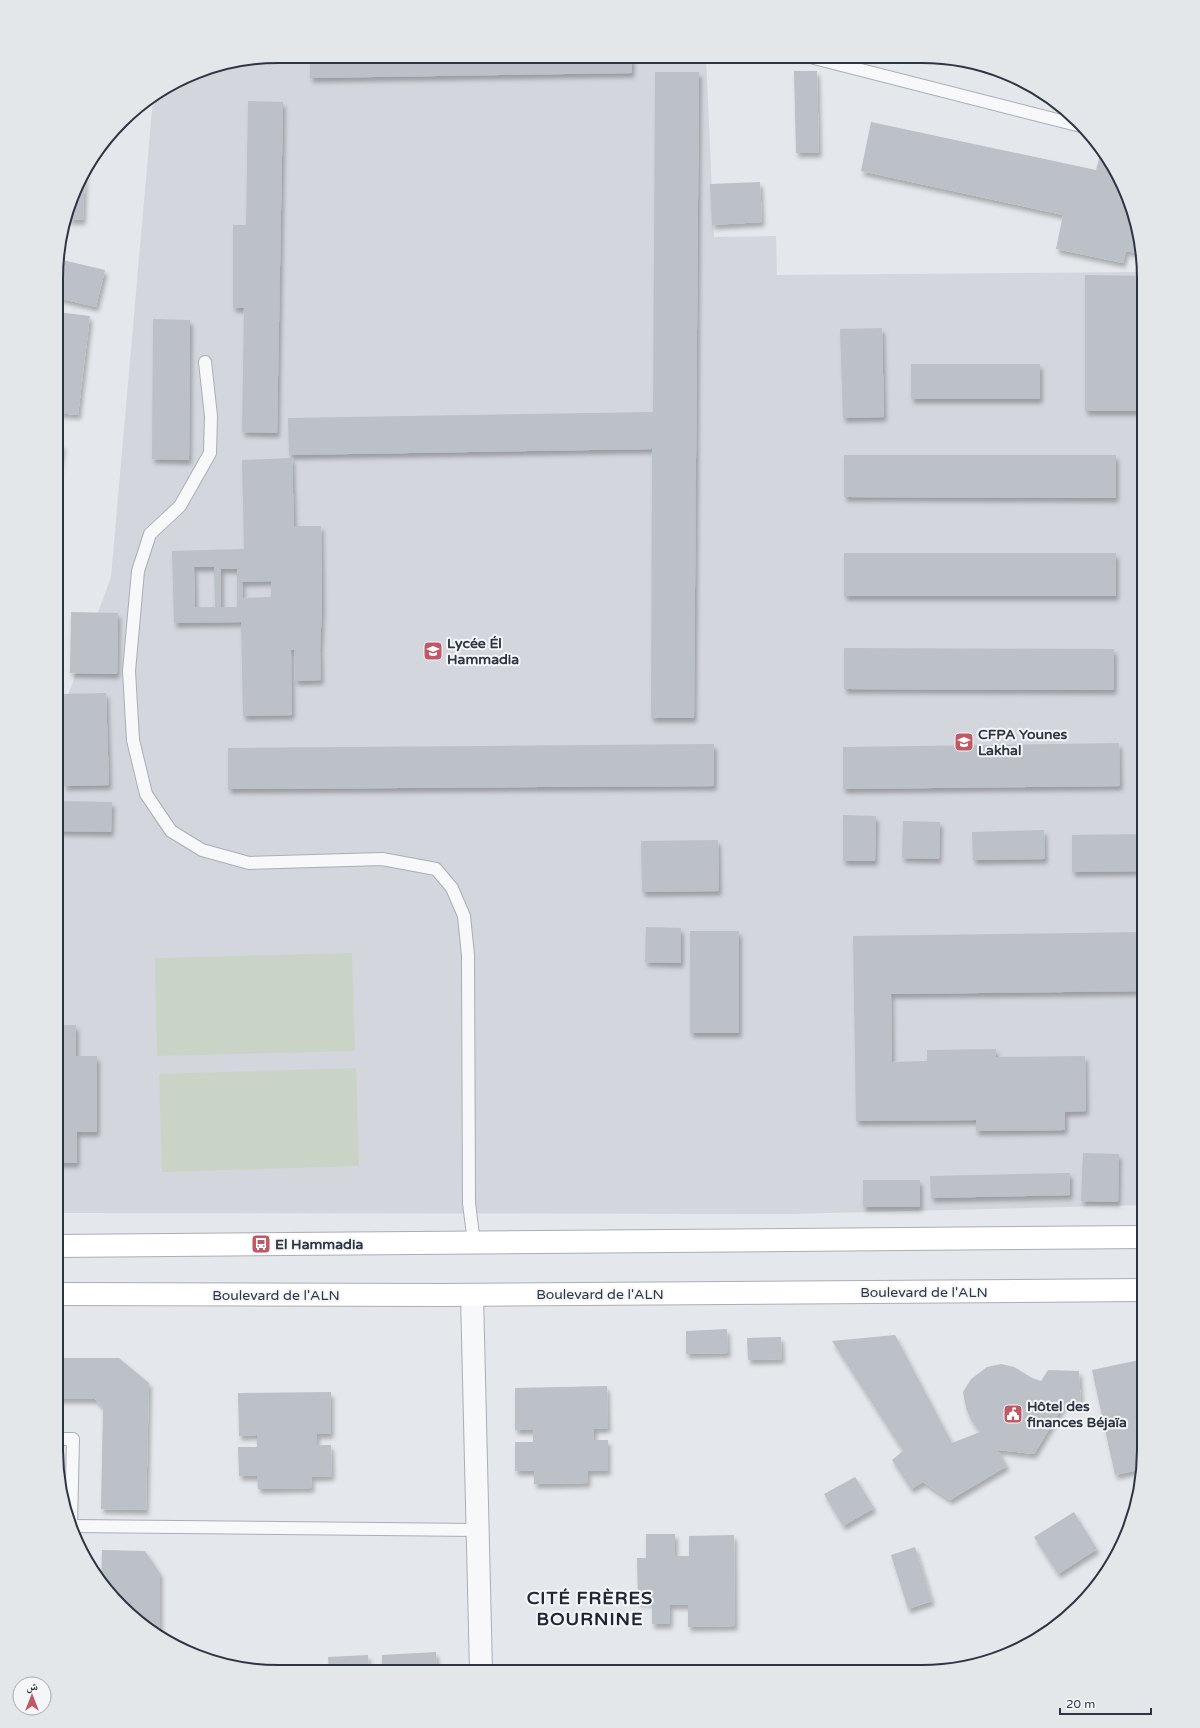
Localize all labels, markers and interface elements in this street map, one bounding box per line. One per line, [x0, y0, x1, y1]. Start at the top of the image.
place label: Lycée Él Hammadia [447, 635, 519, 668]
school or university icon: Lycée Él Hammadia [422, 640, 444, 662]
place label: CFPA Younes Lakhal [978, 726, 1068, 759]
school or university icon: CFPA Younes Lakhal [953, 731, 975, 753]
bus stop icon: El Hammadia [250, 1233, 272, 1255]
place label: El Hammadia [275, 1236, 363, 1253]
street label: Boulevard de l'ALN [860, 1284, 988, 1301]
street label: Boulevard de l'ALN [536, 1286, 664, 1303]
street label: Boulevard de l'ALN [212, 1287, 340, 1304]
place label: Hôtel des finances Béjaïa [1026, 1398, 1127, 1431]
public building icon: Hôtel des finances Béjaïa [1002, 1403, 1024, 1425]
district label: CITÉ FRÈRES BOURNINE [527, 1587, 653, 1630]
north arrow [12, 1676, 52, 1716]
text: ش [26, 1680, 38, 1694]
scale bar [1060, 1690, 1151, 1716]
text: 20 m [1066, 1697, 1095, 1711]

